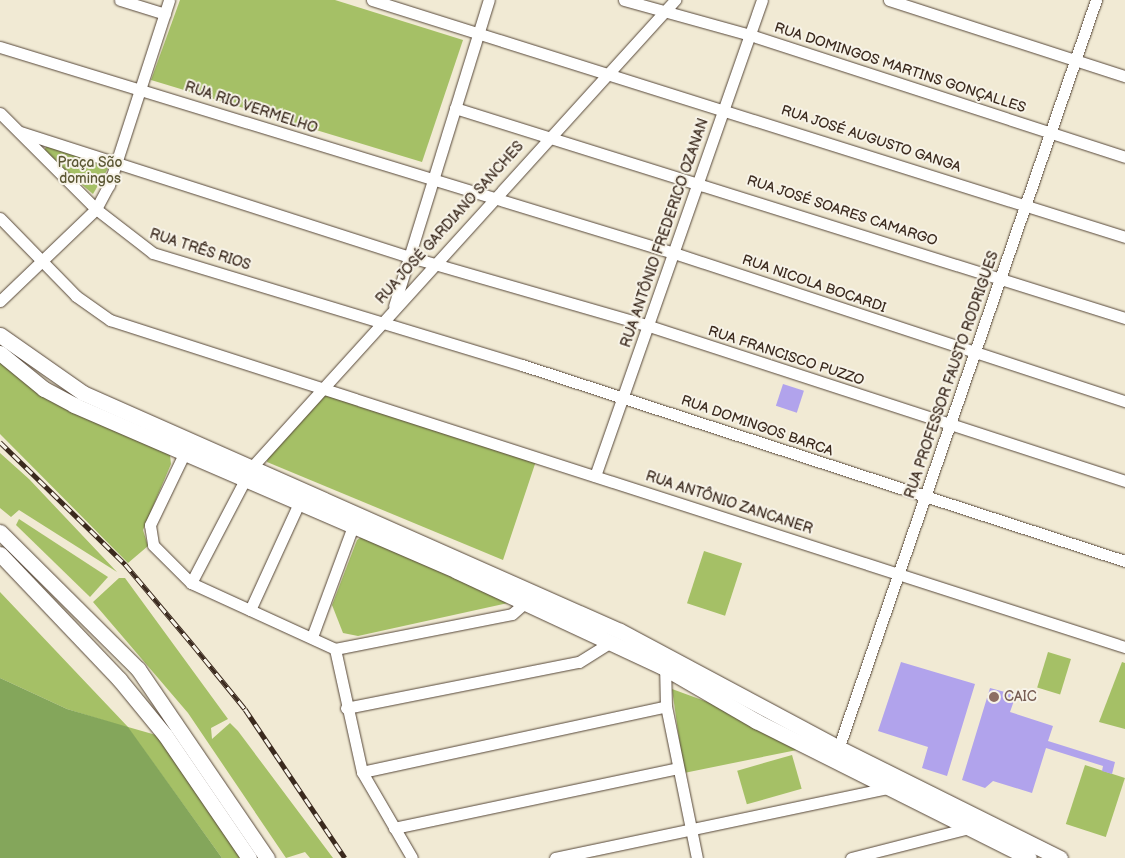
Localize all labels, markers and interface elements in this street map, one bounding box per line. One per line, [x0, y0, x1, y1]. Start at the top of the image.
street label: RUA DOMINGOS MARTINS GONÇALLES [772, 19, 1028, 117]
street label: RUA RIO VERMELHO [182, 79, 320, 137]
street label: RUA JOSÉ AUGUSTO GANGA [779, 102, 963, 176]
street label: RUA ANTÔNIO FREDERICO OZANAN [618, 116, 712, 350]
street label: RUA JOSÉ GARDIANO SANCHES [372, 138, 528, 308]
park label: Praça São domingos [57, 155, 123, 188]
street label: RUA JOSÉ SOARES CAMARGO [744, 172, 940, 250]
street label: RUA TRÊS RIOS [147, 226, 253, 274]
street label: RUA PROFESSOR FAUSTO RODRIGUES [902, 249, 1002, 501]
street label: RUA NICOLA BOCARDI [740, 251, 888, 317]
street label: RUA FRANCISCO PUZZO [706, 323, 866, 389]
street label: RUA DOMINGOS BARCA [679, 392, 835, 460]
street label: RUA ANTÔNIO ZANCANER [643, 468, 815, 538]
place label: CAIC [1004, 689, 1037, 705]
marker: CAIC [988, 691, 1000, 703]

